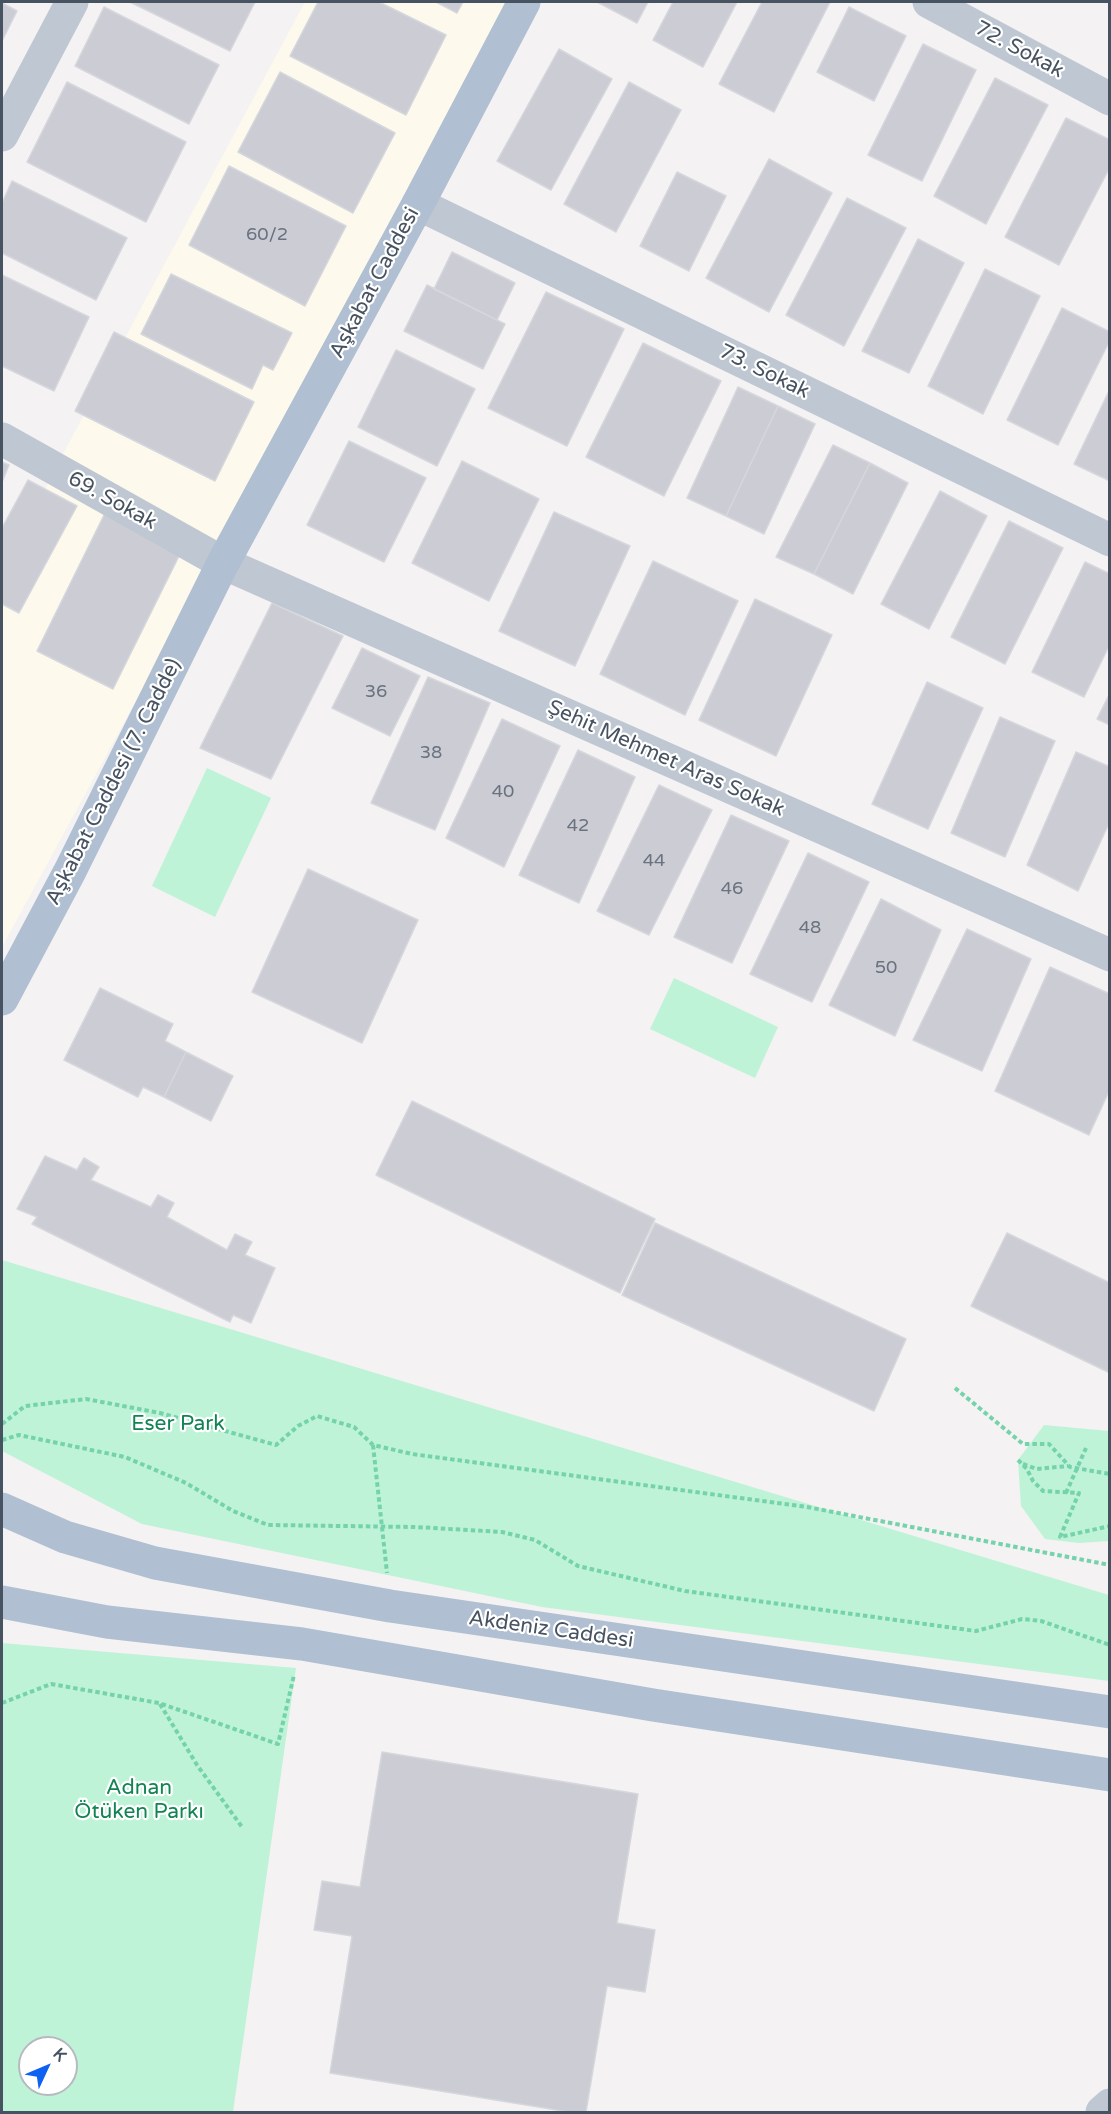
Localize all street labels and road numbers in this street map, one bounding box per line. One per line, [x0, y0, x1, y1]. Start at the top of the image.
street label: 72. Sokak [970, 16, 1068, 84]
street label: Aşkabat Caddesi [325, 203, 425, 363]
street label: 73. Sokak [715, 339, 813, 405]
street label: 69. Sokak [63, 466, 161, 536]
street label: Aşkabat Caddesi (7. Cadde) [41, 655, 187, 909]
street label: Şehit Mehmet Aras Sokak [544, 695, 788, 823]
street label: Akdeniz Caddesi [467, 1606, 635, 1654]

